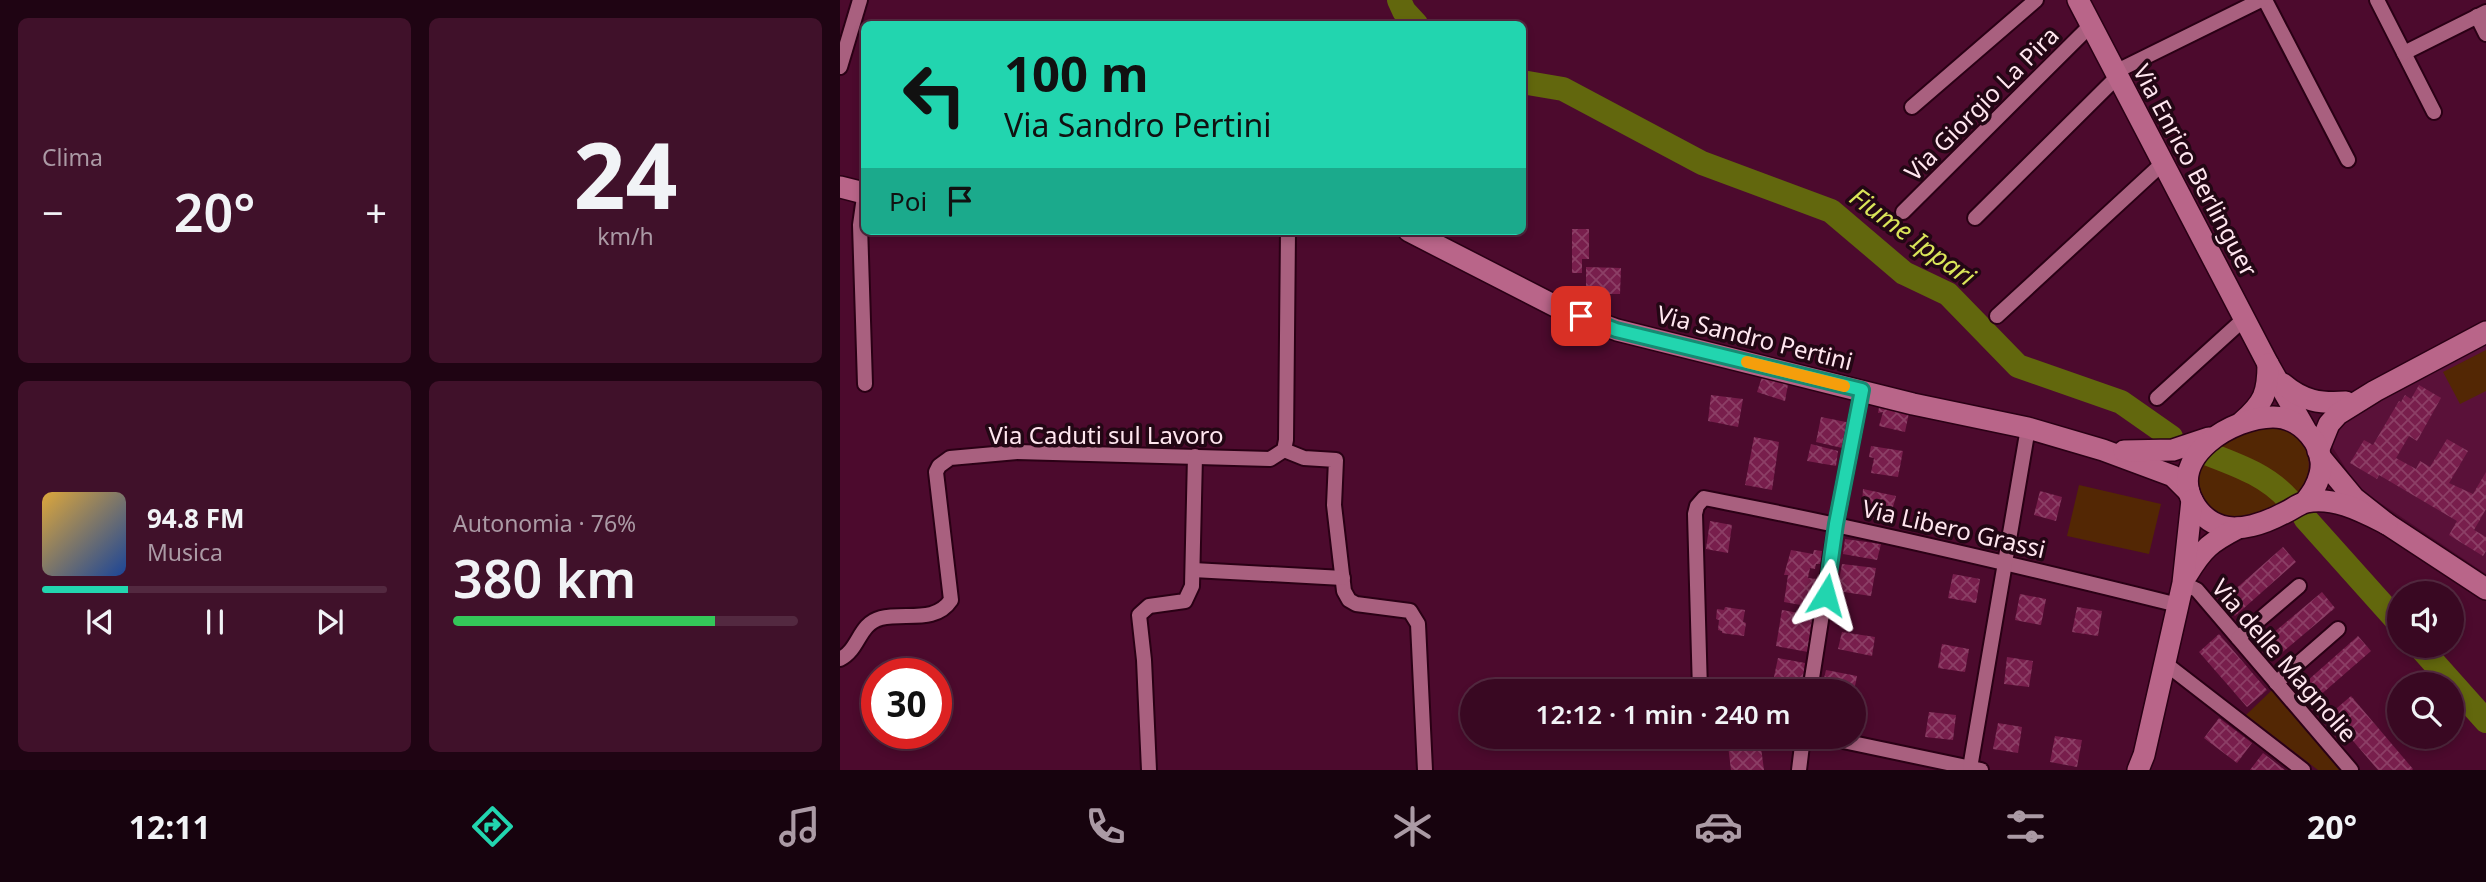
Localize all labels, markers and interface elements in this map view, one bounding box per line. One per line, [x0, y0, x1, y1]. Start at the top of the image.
street label: Via Giorgio La Pira [1897, 19, 2065, 187]
text: 100 m [1004, 40, 1149, 106]
icon: left [889, 49, 980, 140]
street label: Via Enrico Berlinguer [2126, 58, 2266, 282]
text: Via Sandro Pertini [1004, 103, 1271, 146]
text: 24 [573, 112, 678, 236]
text: Clima [42, 141, 103, 173]
text: 20° [174, 176, 255, 247]
water label: Fiume Ippari [1843, 178, 1984, 295]
icon: arrive [941, 182, 979, 220]
text: Poi [889, 183, 927, 219]
text: − [42, 186, 64, 238]
text: + [365, 186, 387, 238]
text: km/h [597, 220, 654, 252]
pin [1551, 286, 1611, 346]
icon: arrive [1562, 297, 1600, 335]
street label: Via Sandro Pertini [1654, 297, 1856, 377]
street label: Via Caduti sul Lavoro [988, 418, 1224, 451]
street label: Via Libero Grassi [1859, 491, 2049, 565]
text: 94.8 FM [147, 500, 244, 536]
text: Autonomia · 76% [453, 507, 636, 539]
text: Musica [147, 536, 223, 568]
text: 380 km [453, 542, 636, 613]
position arrow [1789, 558, 1863, 632]
street label: Via delle Magnolie [2205, 571, 2365, 749]
map controls [2387, 581, 2464, 749]
button: sound [2387, 581, 2464, 658]
icon: previous [81, 603, 119, 641]
icon: pause [196, 603, 234, 641]
icon: next [311, 603, 349, 641]
speed limit sign: 30 [861, 658, 952, 749]
button: search [2387, 672, 2464, 749]
text: 12:12 · 1 min · 240 m [1536, 696, 1790, 732]
icon: directions [468, 802, 517, 851]
icon: music [775, 802, 824, 851]
icon: phone [1081, 802, 1130, 851]
icon: climate [1388, 802, 1437, 851]
icon: car [1694, 802, 1743, 851]
icon: filters [2001, 802, 2050, 851]
text: 12:11 [129, 805, 211, 848]
text: 20° [2307, 805, 2357, 848]

